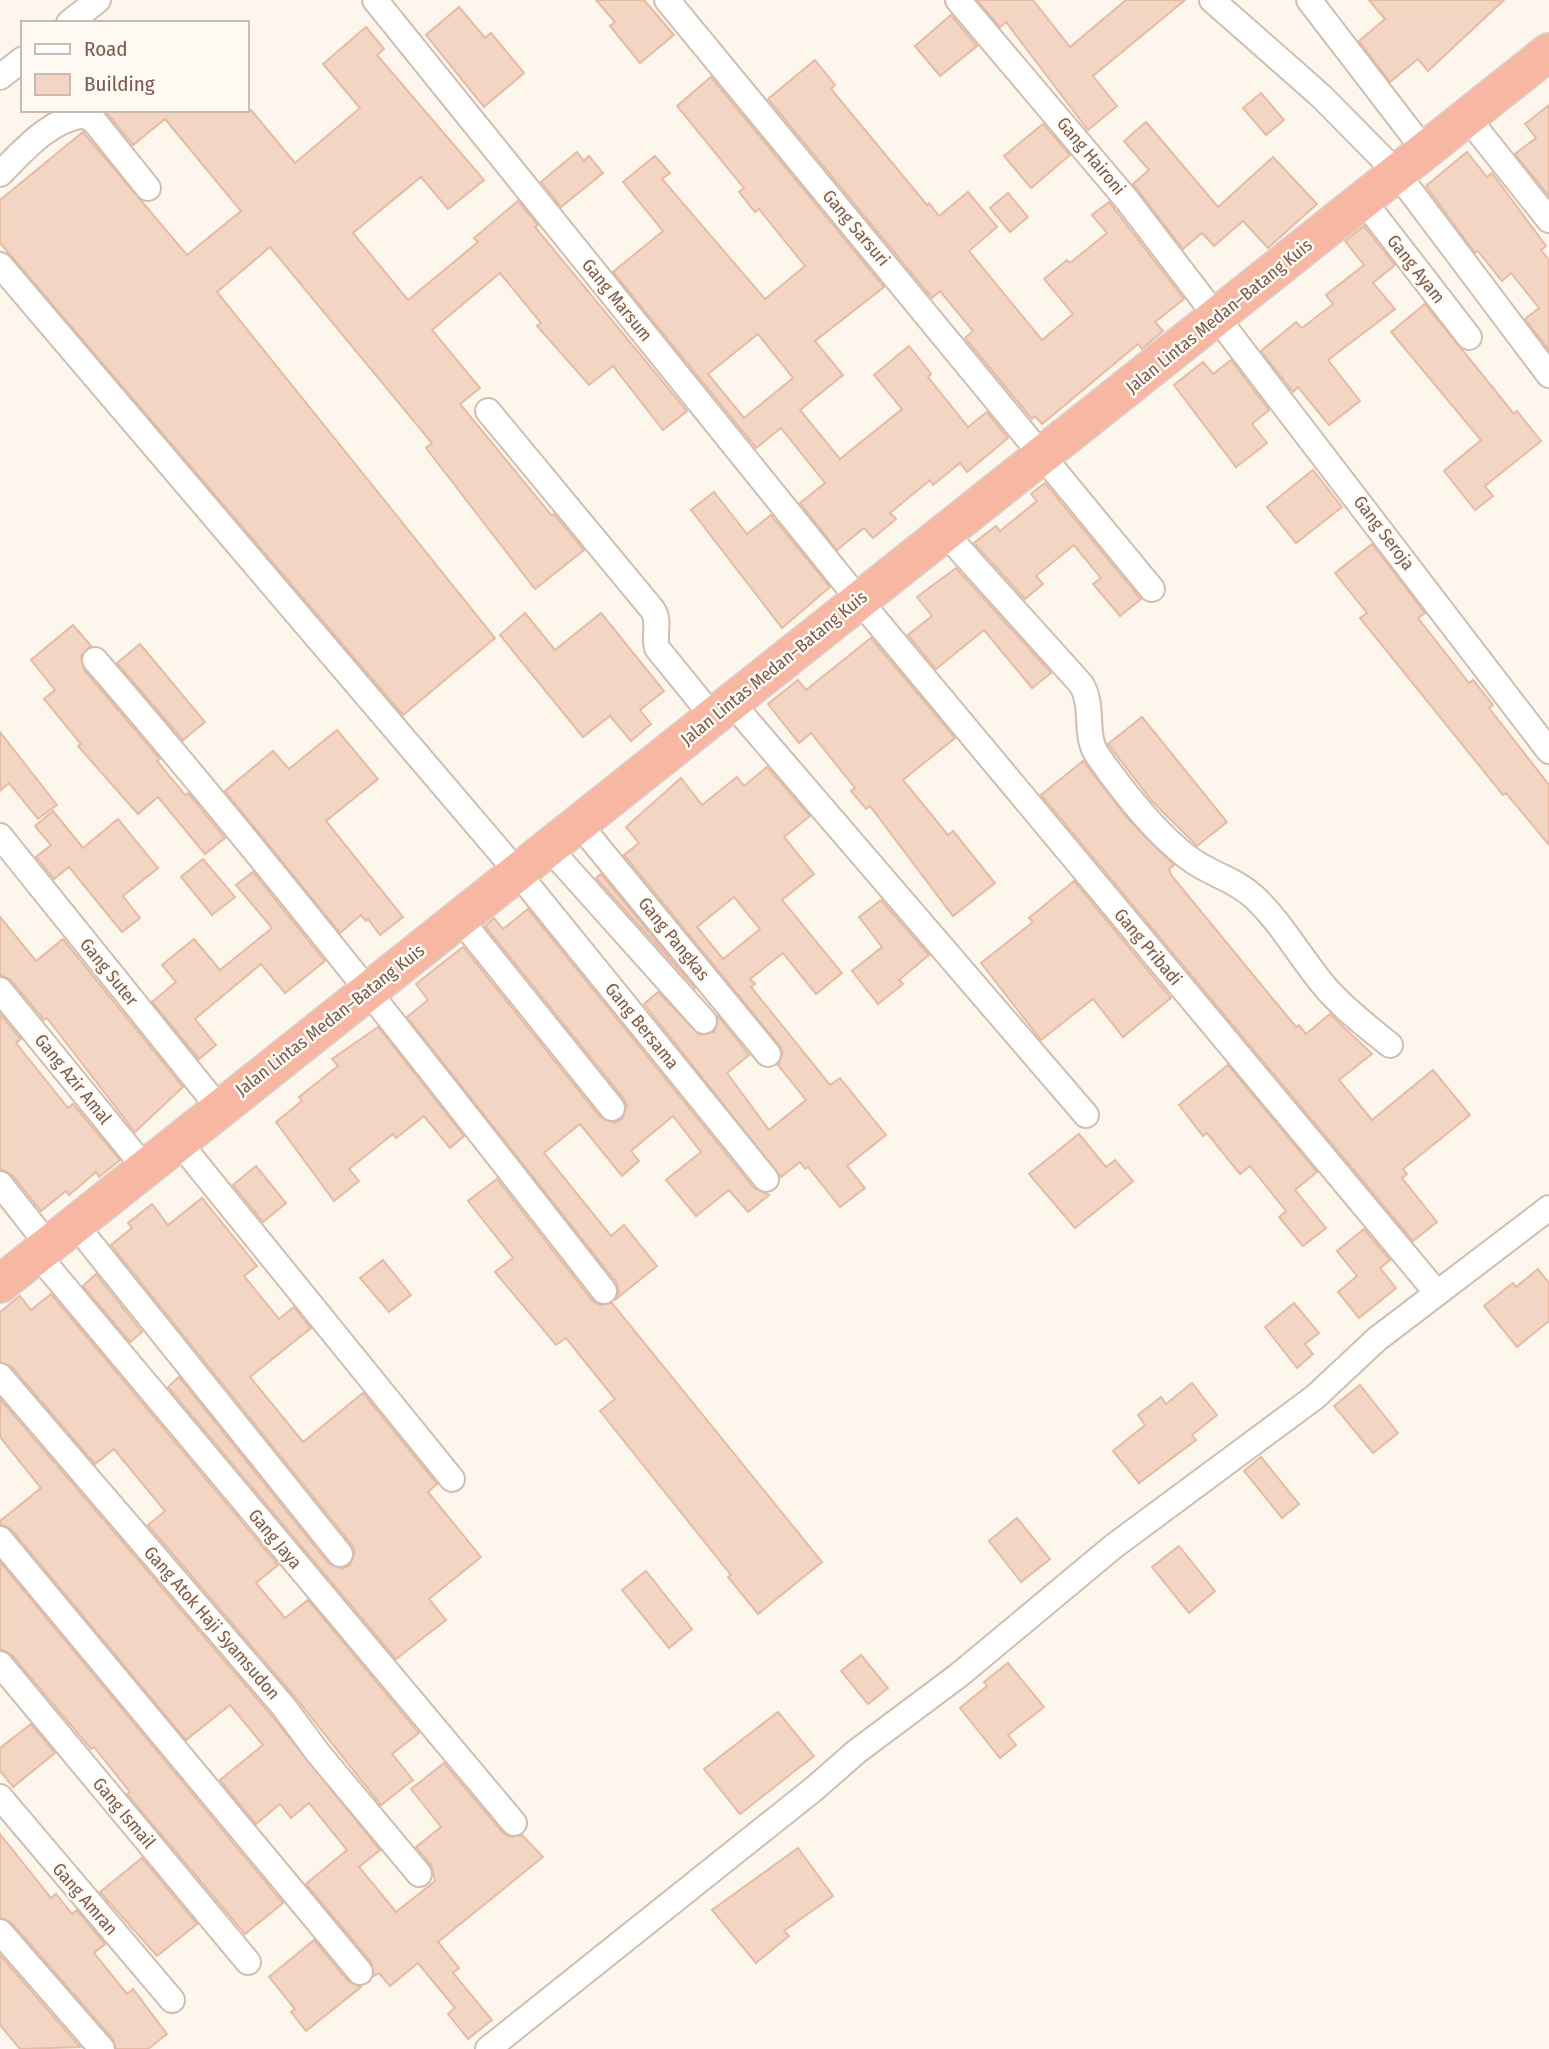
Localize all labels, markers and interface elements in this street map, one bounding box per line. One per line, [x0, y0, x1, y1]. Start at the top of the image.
legend [21, 21, 248, 112]
text: Road [84, 36, 128, 62]
text: Building [84, 71, 155, 97]
street label: Gang Haironi [1052, 113, 1130, 199]
street label: Gang Sarsuri [818, 185, 894, 271]
street label: Gang Ayam [1382, 230, 1450, 308]
street label: Jalan Lintas Medan–Batang Kuis [1121, 234, 1317, 398]
street label: Gang Marsum [577, 254, 657, 346]
street label: Gang Seroja [1349, 491, 1419, 575]
street label: Jalan Lintas Medan–Batang Kuis [676, 586, 872, 750]
street label: Gang Pangkas [634, 893, 715, 985]
street label: Gang Pribadi [1109, 904, 1187, 990]
street label: Gang Suter [75, 934, 143, 1011]
street label: Jalan Lintas Medan–Batang Kuis [231, 939, 429, 1101]
street label: Gang Bersama [600, 978, 684, 1074]
street label: Gang Azir Amal [30, 1029, 116, 1129]
street label: Gang Jaya [244, 1505, 306, 1574]
street label: Gang Atok Haji Syamsudon [139, 1542, 285, 1704]
street label: Gang Ismail [88, 1773, 160, 1853]
street label: Gang Amran [48, 1858, 122, 1940]

